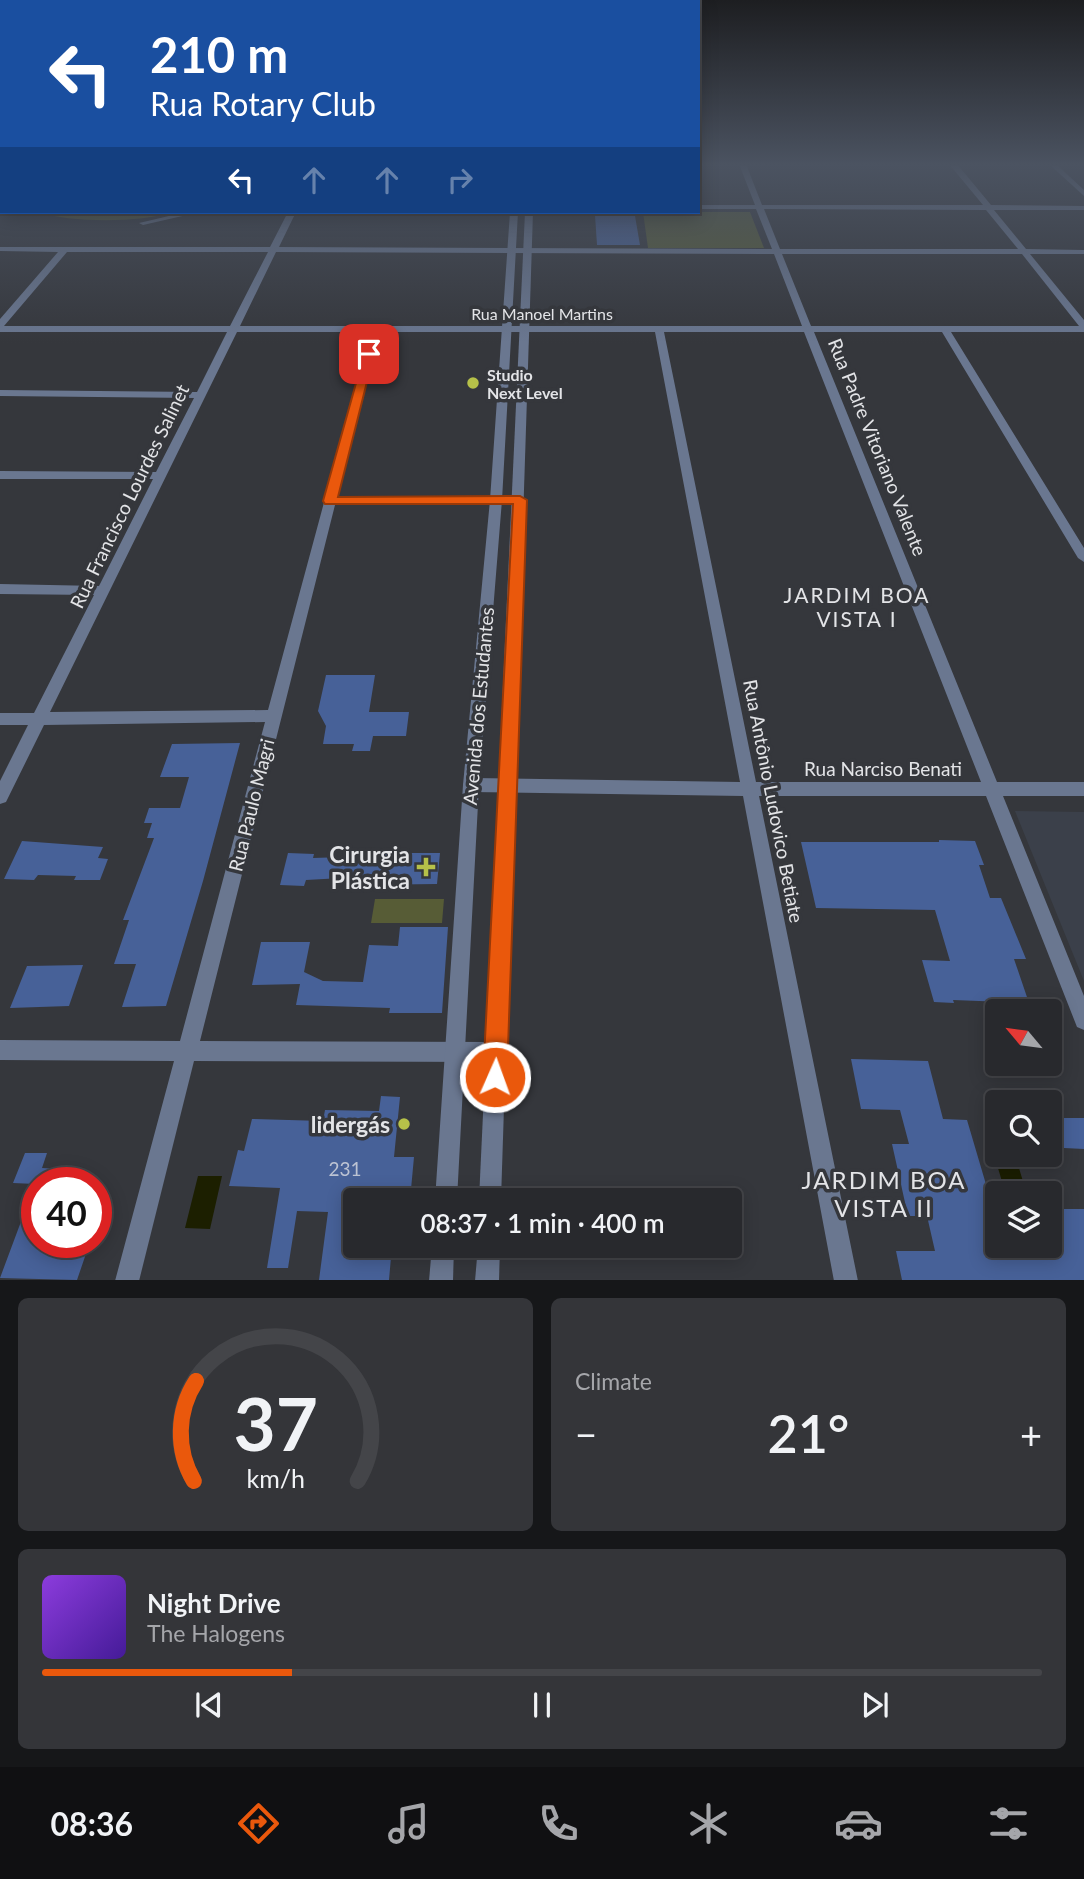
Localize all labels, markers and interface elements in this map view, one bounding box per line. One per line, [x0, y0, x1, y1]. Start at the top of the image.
text: 210 m [150, 25, 288, 83]
icon: left [35, 28, 126, 119]
text: Rua Rotary Club [150, 84, 376, 123]
icon: left [222, 161, 260, 199]
icon: ahead [295, 161, 333, 199]
icon: ahead [368, 161, 406, 199]
icon: right [441, 161, 479, 199]
street label: Rua Manoel Martins [471, 304, 613, 323]
pin [339, 324, 399, 384]
icon: arrive [350, 335, 388, 373]
street label: Rua Padre Vitoriano Valente [824, 335, 932, 559]
place label: Studio Next Level [487, 365, 563, 402]
marker: Studio Next Level [465, 375, 481, 391]
street label: Rua Francisco Lourdes Salinet [65, 380, 193, 612]
district label: JARDIM BOA VISTA I [784, 582, 930, 631]
street label: Avenida dos Estudantes [458, 606, 498, 806]
street label: Rua Antônio Ludovico Betiate [739, 677, 809, 925]
street label: Rua Paulo Magri [223, 736, 279, 874]
street label: Rua Narciso Benati [804, 757, 962, 780]
place label: Cirurgia Plástica [329, 840, 410, 894]
marker: Cirurgia Plástica [416, 857, 436, 877]
north arrow [985, 999, 1062, 1076]
map controls [985, 999, 1062, 1258]
position arrow [458, 1040, 532, 1114]
button: search [985, 1090, 1062, 1167]
place label: lidergás [311, 1110, 390, 1138]
marker: lidergás [396, 1116, 412, 1132]
house number: 231 [328, 1157, 362, 1180]
district label: JARDIM BOA VISTA II [801, 1165, 967, 1222]
speed limit sign: 40 [21, 1167, 112, 1258]
button: layers [985, 1181, 1062, 1258]
text: 08:37 · 1 min · 400 m [420, 1207, 665, 1239]
text: Climate [575, 1367, 652, 1395]
text: 37 [233, 1379, 318, 1467]
text: 21° [768, 1402, 849, 1464]
text: − [575, 1411, 597, 1457]
text: + [1020, 1411, 1042, 1457]
text: km/h [246, 1462, 305, 1492]
text: Night Drive [147, 1587, 281, 1619]
text: The Halogens [147, 1619, 285, 1647]
icon: previous [190, 1686, 228, 1724]
icon: pause [523, 1686, 561, 1724]
icon: next [856, 1686, 894, 1724]
icon: directions [234, 1799, 283, 1848]
icon: music [384, 1799, 433, 1848]
icon: phone [534, 1799, 583, 1848]
icon: climate [684, 1799, 733, 1848]
icon: car [834, 1799, 883, 1848]
icon: filters [984, 1799, 1033, 1848]
text: 08:36 [51, 1804, 133, 1843]

